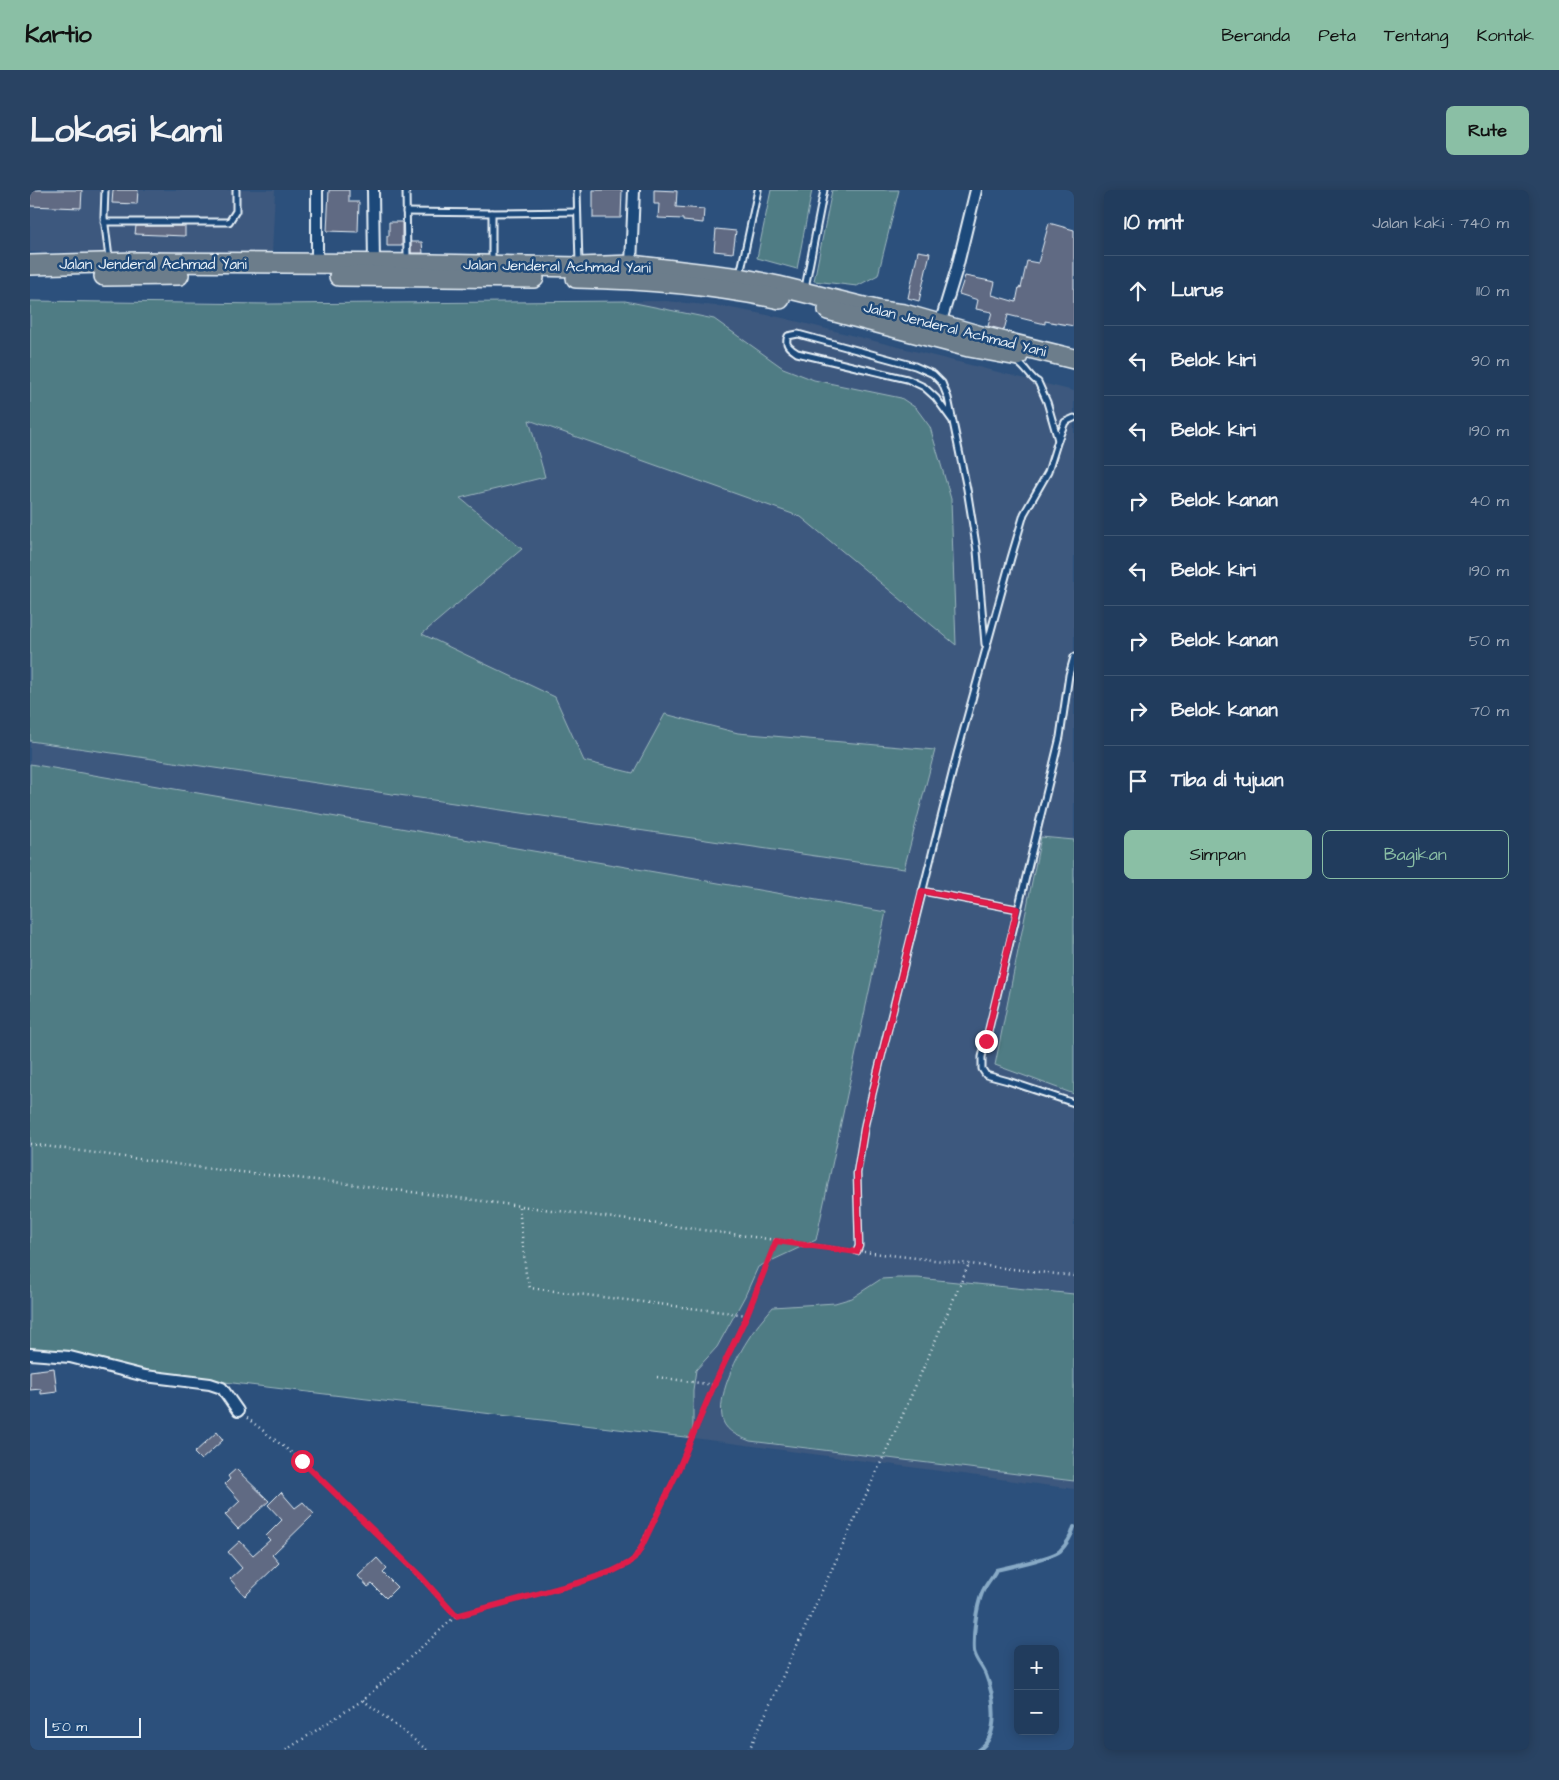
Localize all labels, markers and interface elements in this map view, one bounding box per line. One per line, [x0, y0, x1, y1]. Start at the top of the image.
text: Kartio [25, 18, 92, 52]
text: Beranda [1221, 23, 1290, 48]
text: Peta [1318, 23, 1356, 48]
text: Tentang [1384, 23, 1448, 48]
text: Kontak [1476, 23, 1534, 48]
text: Lokasi kami [30, 106, 222, 155]
button: Rute [1446, 106, 1529, 155]
text: 10 mnt [1124, 208, 1184, 237]
text: Jalan kaki · 740 m [1372, 212, 1509, 234]
street label: Jalan Jenderal Achmad Yani [59, 254, 248, 275]
street label: Jalan Jenderal Achmad Yani [463, 254, 652, 279]
icon: ahead [1124, 277, 1152, 305]
text: Lurus [1171, 277, 1223, 304]
text: 110 m [1476, 280, 1509, 302]
street label: Jalan Jenderal Achmad Yani [861, 297, 1049, 363]
icon: left [1124, 347, 1152, 375]
text: Belok kiri [1171, 347, 1256, 374]
text: 90 m [1471, 350, 1509, 372]
icon: left [1124, 417, 1152, 445]
text: Belok kiri [1171, 417, 1256, 444]
text: 190 m [1469, 420, 1509, 442]
icon: right [1124, 487, 1152, 515]
text: Belok kanan [1171, 487, 1278, 514]
text: 40 m [1469, 490, 1509, 512]
icon: left [1124, 557, 1152, 585]
text: Belok kiri [1171, 557, 1256, 584]
text: 190 m [1469, 560, 1509, 582]
icon: right [1124, 627, 1152, 655]
text: Belok kanan [1171, 627, 1278, 654]
text: 50 m [1469, 630, 1509, 652]
icon: right [1124, 697, 1152, 725]
text: Belok kanan [1171, 697, 1278, 724]
text: 70 m [1470, 700, 1509, 722]
icon: arrive [1124, 767, 1152, 795]
text: Tiba di tujuan [1171, 767, 1283, 794]
button: Simpan [1124, 830, 1312, 879]
button: Bagikan [1322, 830, 1509, 879]
route end [975, 1030, 998, 1053]
route start [291, 1450, 314, 1473]
map controls [1014, 1645, 1059, 1735]
button: + [1014, 1645, 1059, 1690]
button: − [1014, 1690, 1059, 1735]
scale bar [45, 1715, 141, 1738]
text: 50 m [52, 1717, 87, 1737]

